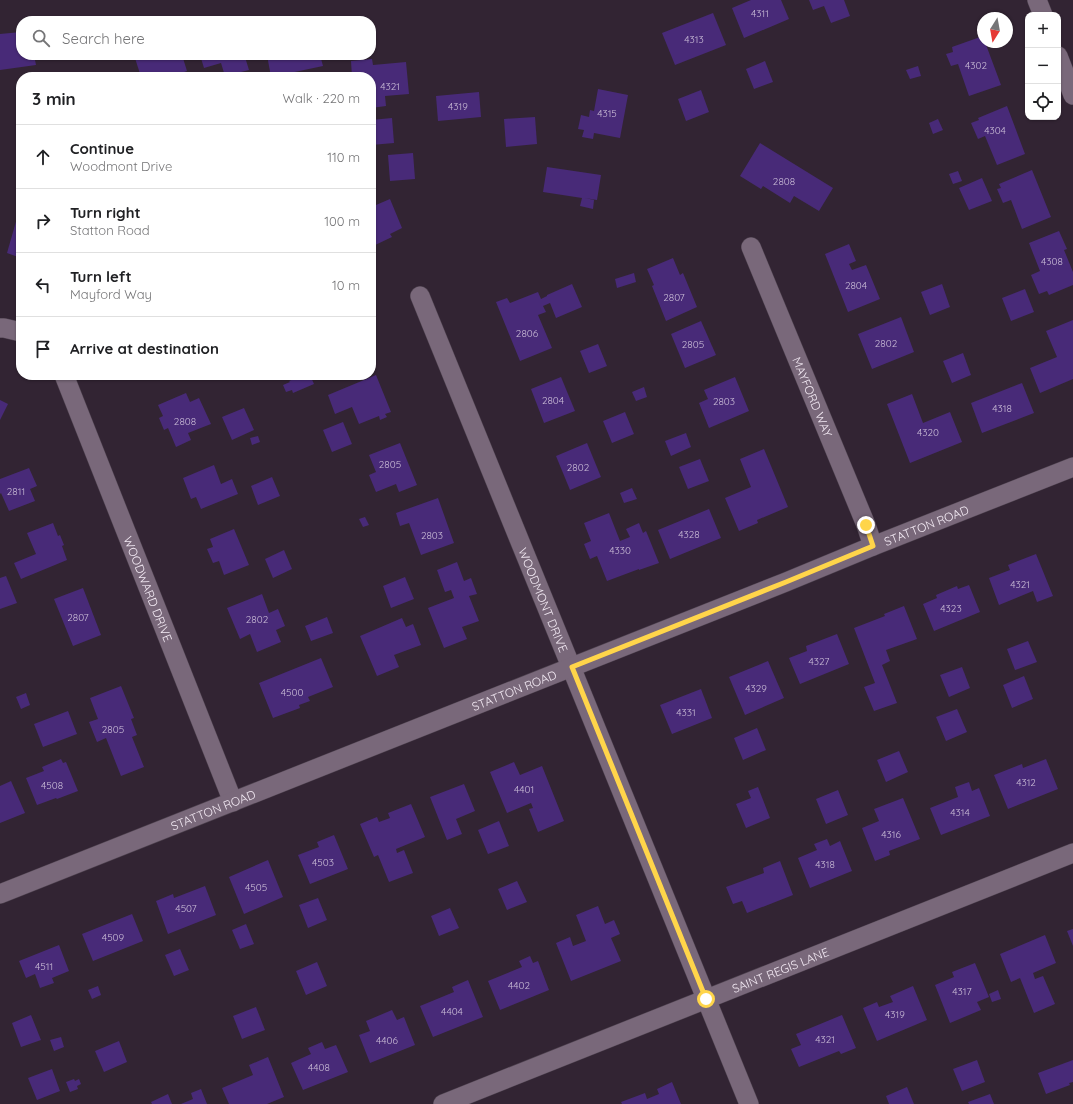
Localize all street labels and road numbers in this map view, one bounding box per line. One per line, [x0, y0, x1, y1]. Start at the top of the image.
street label: MAYFORD WAY [790, 355, 836, 439]
street label: STATTON ROAD [882, 501, 971, 548]
street label: WOODWARD DRIVE [121, 534, 176, 644]
street label: WOODMONT DRIVE [516, 545, 572, 654]
street label: STATTON ROAD [469, 666, 559, 714]
street label: STATTON ROAD [168, 786, 258, 833]
street label: SAINT REGIS LANE [730, 944, 831, 996]

